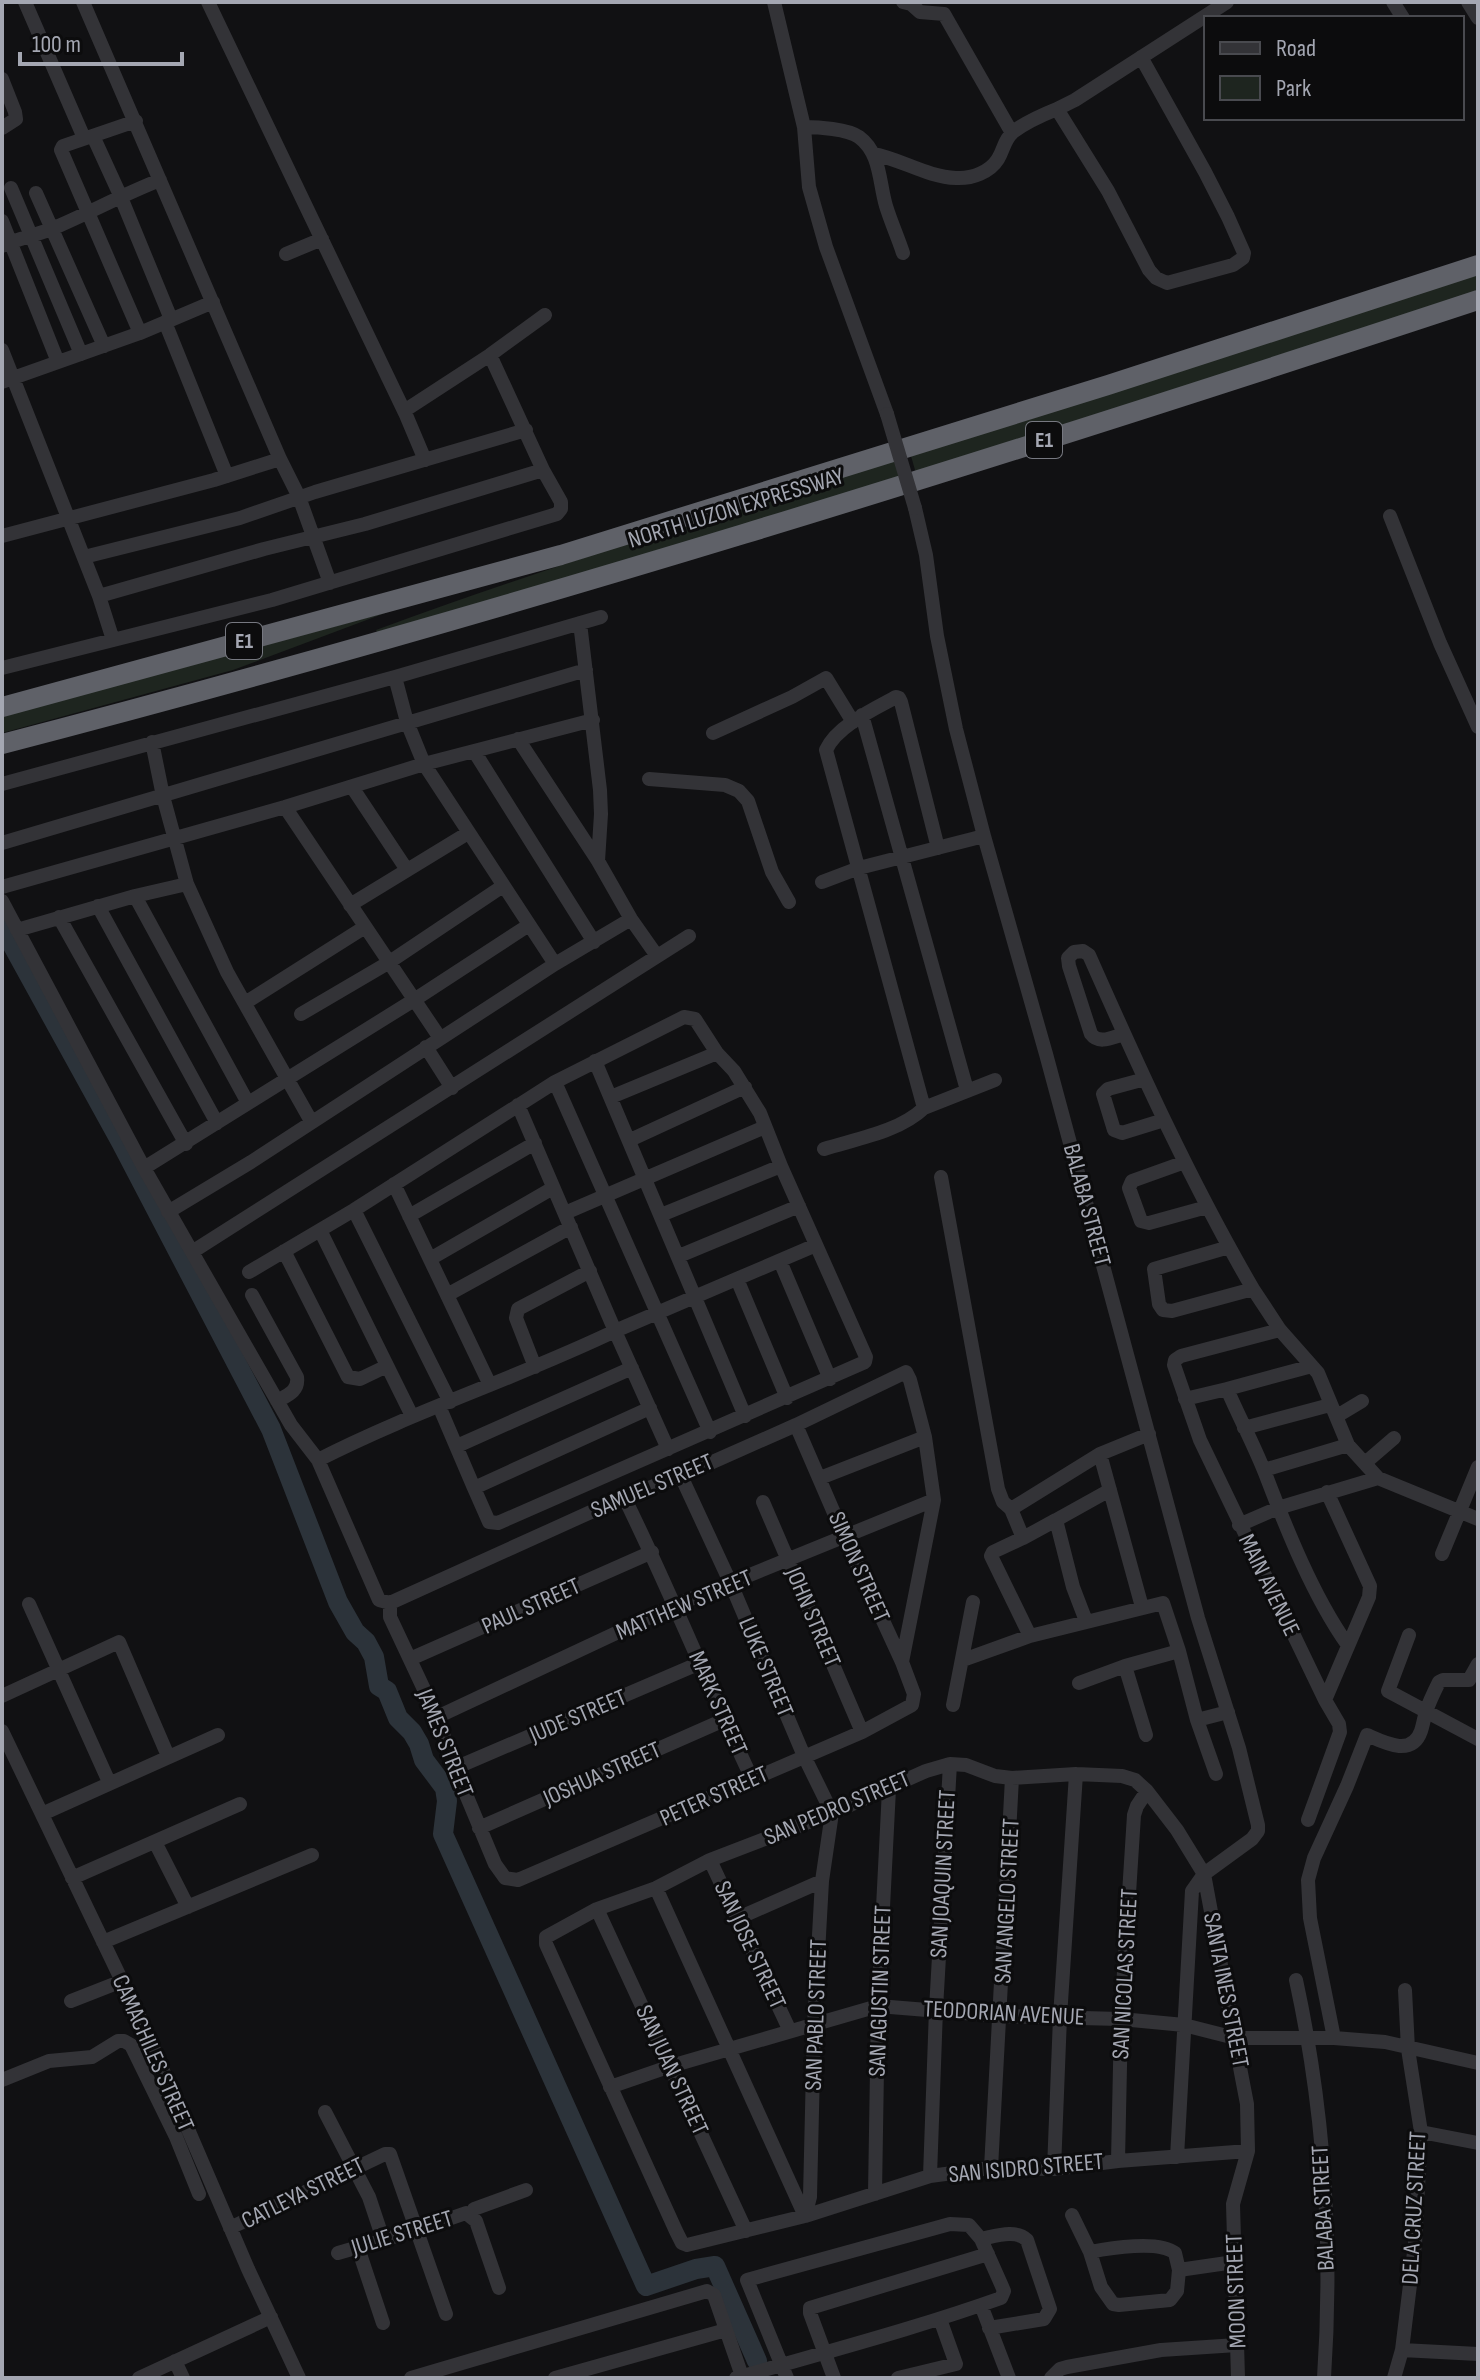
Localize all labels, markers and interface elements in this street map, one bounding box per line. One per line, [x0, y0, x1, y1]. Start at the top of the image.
scale bar [20, 16, 182, 66]
legend [1204, 16, 1464, 120]
text: 100 m [32, 30, 81, 59]
text: Road [1276, 34, 1316, 63]
text: Park [1276, 74, 1311, 103]
road number: E1 [1026, 422, 1062, 458]
street label: NORTH LUZON EXPRESSWAY [625, 461, 847, 555]
road number: E1 [226, 623, 262, 659]
street label: BALABA STREET [1057, 1141, 1117, 1270]
street label: SAMUEL STREET [587, 1447, 718, 1525]
street label: SIMON STREET [822, 1507, 896, 1627]
street label: MAIN AVENUE [1232, 1529, 1306, 1641]
street label: JOHN STREET [779, 1562, 847, 1671]
street label: MATTHEW STREET [612, 1563, 757, 1647]
street label: PAUL STREET [477, 1571, 585, 1641]
street label: LUKE STREET [732, 1613, 800, 1721]
street label: MARK STREET [682, 1646, 754, 1760]
street label: JUDE STREET [524, 1682, 631, 1750]
street label: JAMES STREET [410, 1684, 480, 1801]
street label: JOSHUA STREET [538, 1735, 665, 1813]
street label: PETER STREET [656, 1759, 773, 1833]
street label: SAN PEDRO STREET [760, 1764, 914, 1852]
street label: SAN JOAQUIN STREET [924, 1789, 962, 1959]
street label: SAN ANGELO STREET [988, 1817, 1026, 1984]
street label: SAN JOSE STREET [708, 1876, 792, 2014]
street label: SAN NICOLAS STREET [1106, 1888, 1144, 2060]
street label: SAN AGUSTIN STREET [863, 1904, 897, 2077]
street label: SANTA INES STREET [1197, 1910, 1255, 2070]
street label: SAN PABLO STREET [799, 1938, 833, 2091]
street label: CAMACHILES STREET [106, 1970, 201, 2136]
street label: TEODORIAN AVENUE [923, 1994, 1085, 2032]
street label: SAN JUAN STREET [629, 2000, 715, 2140]
street label: DELA CRUZ STREET [1396, 2130, 1433, 2285]
street label: BALABA STREET [1305, 2144, 1341, 2271]
street label: SAN ISIDRO STREET [947, 2147, 1105, 2189]
street label: CATLEYA STREET [237, 2151, 369, 2235]
street label: JULIE STREET [347, 2204, 457, 2262]
street label: MOON STREET [1220, 2233, 1252, 2349]

